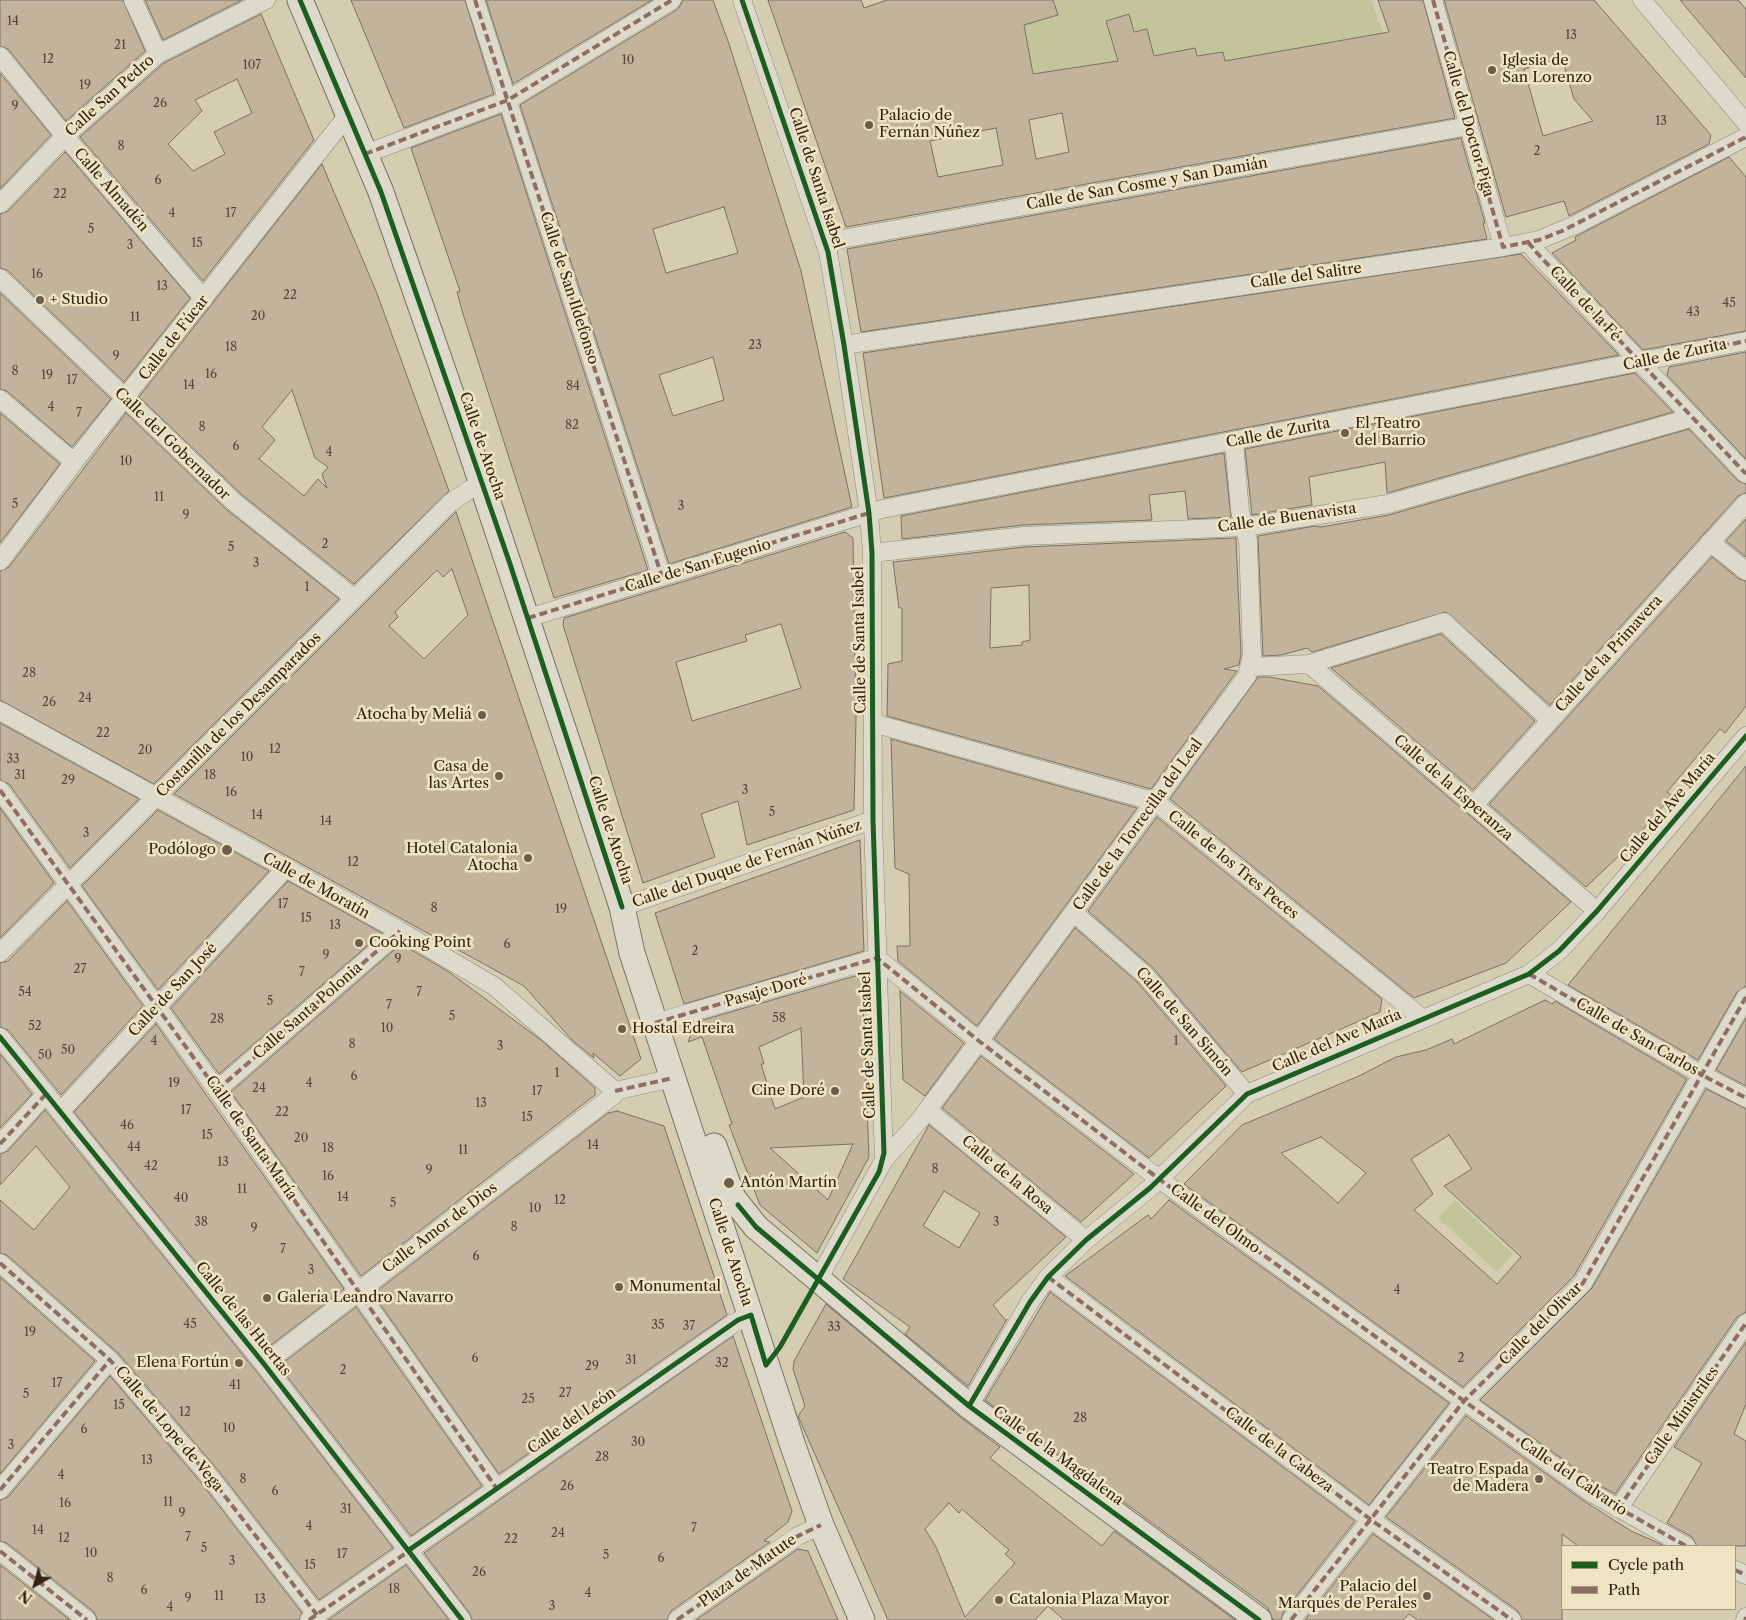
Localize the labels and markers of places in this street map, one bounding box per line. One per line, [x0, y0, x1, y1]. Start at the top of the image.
place label: Iglesia de San Lorenzo [1502, 52, 1592, 87]
marker: Iglesia de San Lorenzo [1486, 64, 1498, 76]
place label: Palacio de Fernán Núñez [879, 107, 980, 142]
marker: Palacio de Fernán Núñez [863, 119, 875, 131]
place label: + Studio [50, 291, 108, 309]
marker: + Studio [34, 294, 46, 306]
place label: El Teatro del Barrio [1355, 415, 1426, 450]
marker: El Teatro del Barrio [1339, 427, 1351, 439]
place label: Atocha by Meliá [356, 706, 472, 724]
marker: Atocha by Meliá [476, 709, 488, 721]
place label: Casa de las Artes [428, 758, 489, 793]
marker: Casa de las Artes [493, 770, 505, 782]
place label: Hotel Catalonia Atocha [406, 840, 518, 875]
place label: Podólogo [148, 841, 216, 859]
marker: Podólogo [220, 843, 234, 857]
marker: Hotel Catalonia Atocha [522, 852, 534, 864]
place label: Cooking Point [369, 934, 471, 952]
marker: Cooking Point [353, 937, 365, 949]
place label: Hostal Edreira [632, 1020, 735, 1038]
marker: Hostal Edreira [616, 1023, 628, 1035]
place label: Cine Doré [751, 1082, 825, 1100]
marker: Cine Doré [829, 1085, 841, 1097]
place label: Antón Martín [740, 1174, 837, 1192]
marker: Antón Martín [722, 1176, 736, 1190]
place label: Monumental [629, 1278, 721, 1296]
marker: Monumental [613, 1281, 625, 1293]
place label: Galería Leandro Navarro [277, 1289, 453, 1307]
marker: Galería Leandro Navarro [261, 1292, 273, 1304]
place label: Elena Fortún [136, 1354, 229, 1372]
marker: Elena Fortún [233, 1357, 245, 1369]
place label: Teatro Espada de Madera [1427, 1461, 1529, 1496]
marker: Teatro Espada de Madera [1533, 1473, 1545, 1485]
place label: Palacio del Marqués de Perales [1278, 1578, 1417, 1613]
marker: Palacio del Marqués de Perales [1421, 1590, 1433, 1602]
place label: Catalonia Plaza Mayor [1009, 1591, 1169, 1609]
marker: Catalonia Plaza Mayor [993, 1594, 1005, 1606]

